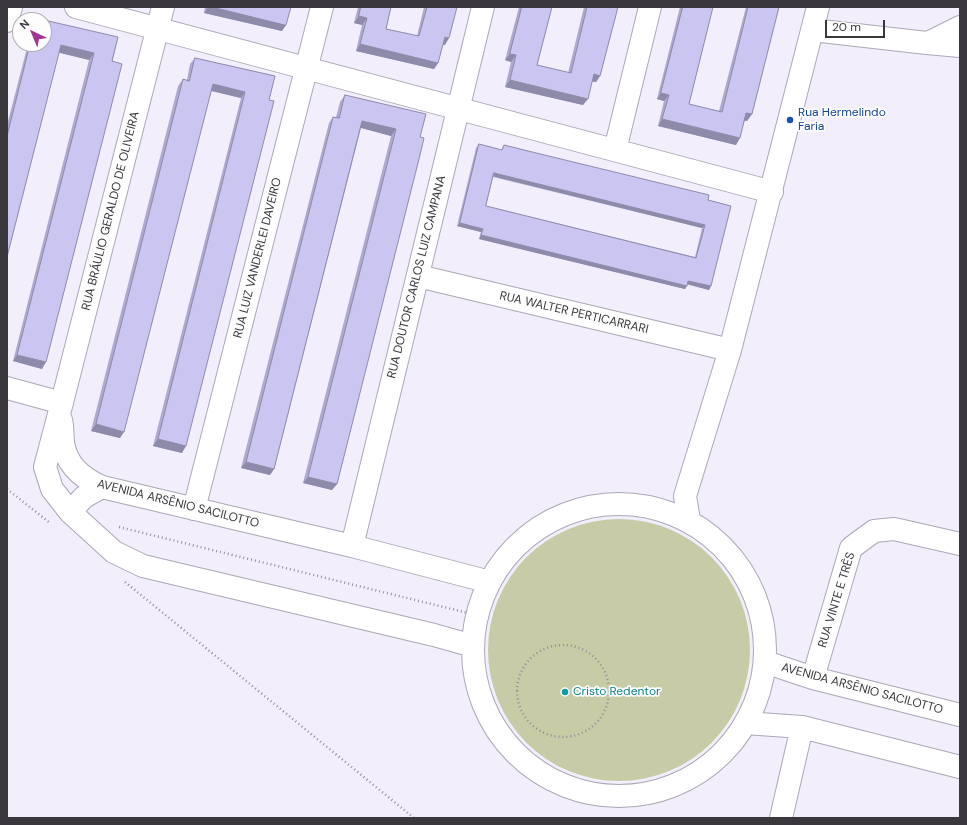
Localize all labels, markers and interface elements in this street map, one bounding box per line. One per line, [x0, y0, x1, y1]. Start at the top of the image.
north arrow [12, 12, 52, 52]
scale bar [827, 12, 887, 38]
text: N [17, 16, 32, 32]
text: 20 m [832, 19, 861, 35]
place label: Rua Hermelindo Faria [798, 106, 886, 134]
street label: RUA BRÁULIO GERALDO DE OLIVEIRA [79, 110, 143, 312]
marker: Rua Hermelindo Faria [785, 115, 795, 125]
street label: RUA DOUTOR CARLOS LUIZ CAMPANA [385, 174, 449, 380]
street label: RUA LUIZ VANDERLEI DAVEIRO [231, 176, 285, 340]
street label: RUA WALTER PERTICARRARI [498, 289, 650, 337]
street label: AVENIDA ARSÊNIO SACILOTTO [95, 477, 261, 531]
street label: RUA VINTE E TRÊS [816, 550, 858, 650]
street label: AVENIDA ARSÊNIO SACILOTTO [780, 660, 944, 718]
place label: Cristo Redentor [573, 685, 660, 699]
marker: Cristo Redentor [560, 687, 570, 697]

